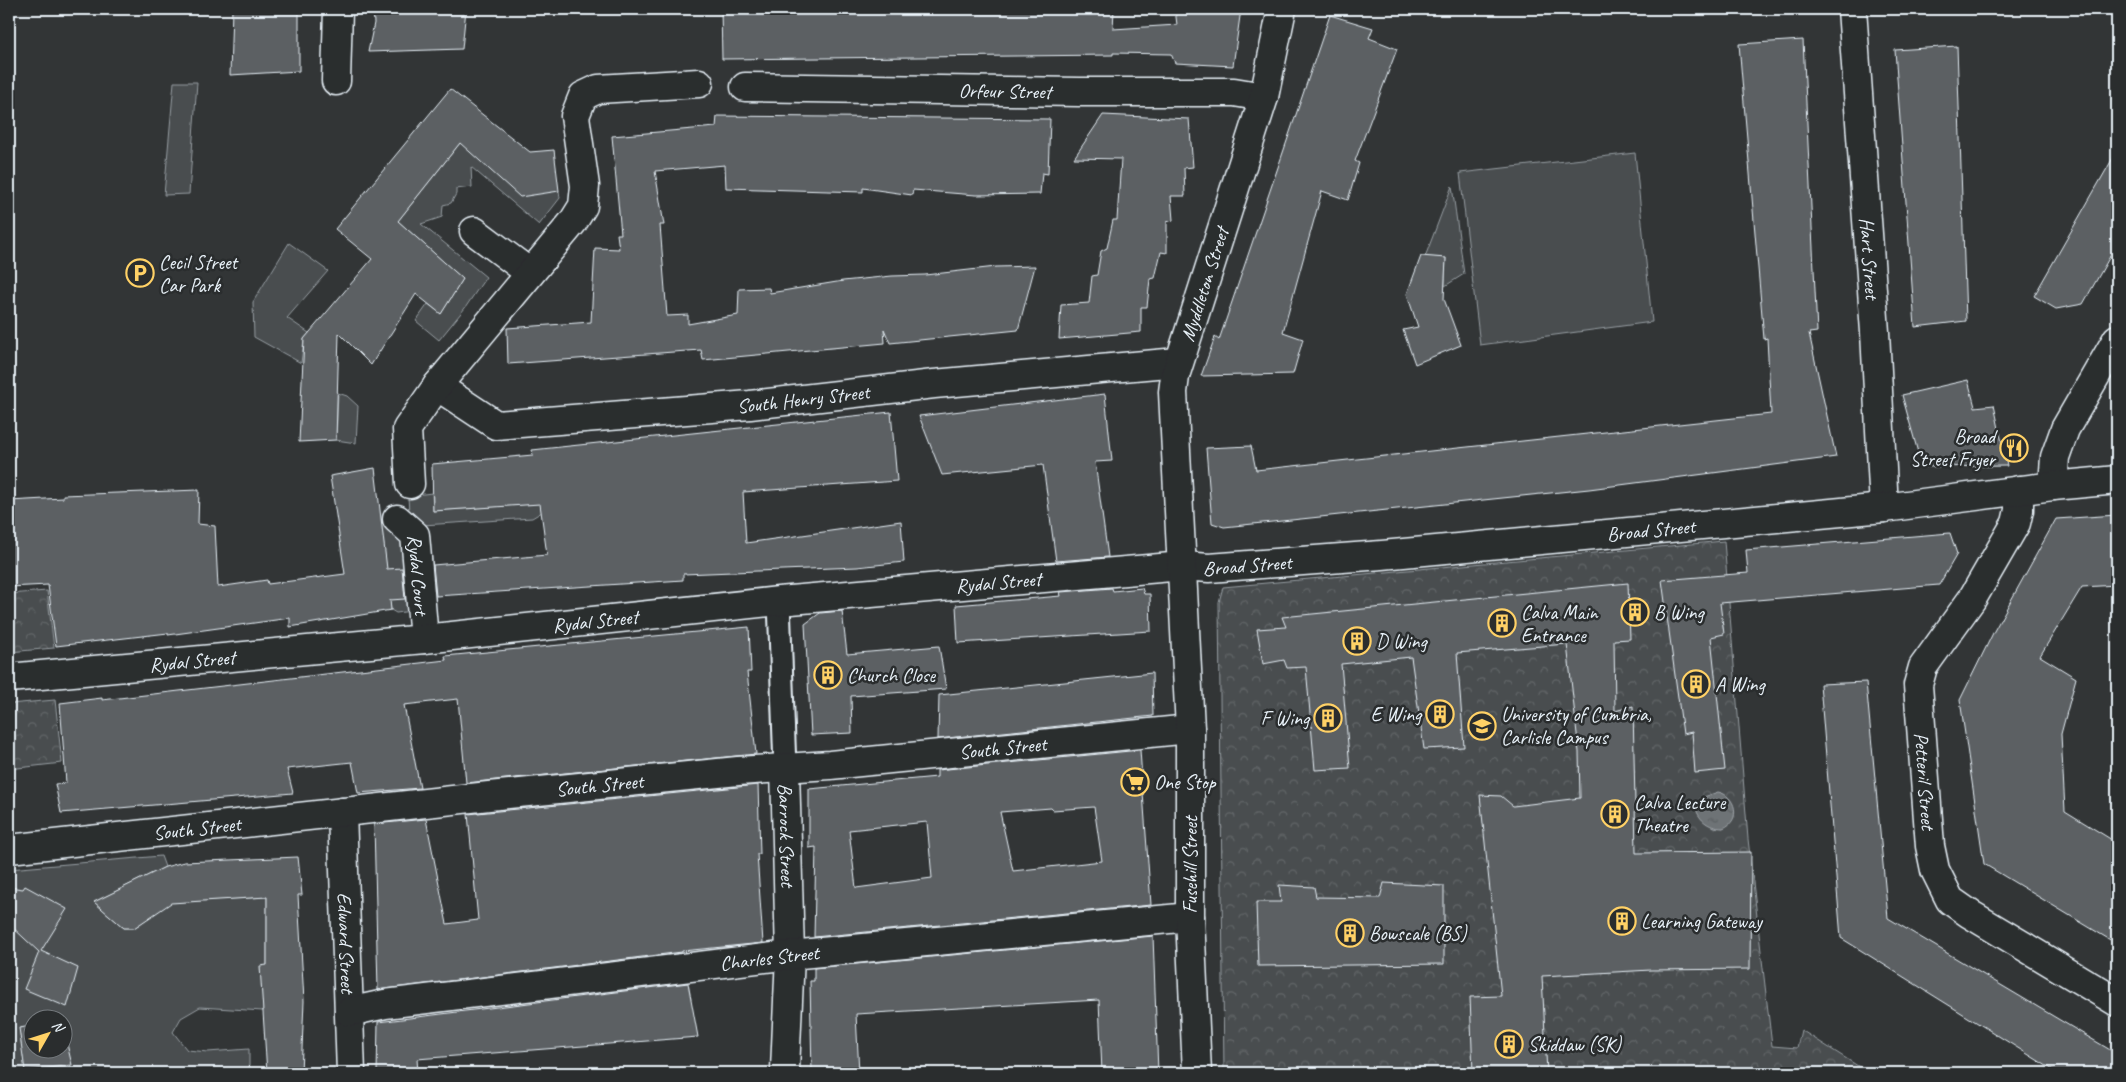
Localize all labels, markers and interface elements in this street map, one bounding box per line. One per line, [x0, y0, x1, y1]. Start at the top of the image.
street label: Orfeur Street [959, 78, 1055, 105]
street label: Hart Street [1854, 217, 1885, 302]
street label: Myddleton Street [1175, 221, 1236, 344]
place label: Cecil Street Car Park [159, 250, 240, 298]
parking icon: Cecil Street Car Park [125, 258, 155, 288]
street label: South Henry Street [736, 379, 873, 419]
place label: Broad Street Fryer [1910, 424, 1998, 472]
restaurant icon: Broad Street Fryer [1999, 433, 2029, 463]
street label: Broad Street [1606, 514, 1699, 547]
street label: Rydal Court [402, 534, 434, 618]
street label: Broad Street [1202, 550, 1295, 581]
street label: Rydal Street [955, 566, 1046, 599]
building icon: B Wing [1620, 597, 1650, 627]
place label: Calva Main Entrance [1521, 600, 1598, 648]
place label: B Wing [1654, 600, 1705, 625]
street label: Rydal Street [551, 604, 643, 638]
building icon: Calva Main Entrance [1487, 608, 1517, 638]
building icon: D Wing [1342, 626, 1372, 656]
place label: D Wing [1376, 629, 1429, 654]
street label: Rydal Street [148, 645, 239, 678]
building icon: Church Close [813, 660, 843, 690]
place label: Church Close [847, 663, 937, 688]
building icon: A Wing [1681, 669, 1711, 699]
place label: A Wing [1715, 672, 1767, 697]
building icon: E Wing [1425, 699, 1455, 729]
place label: E Wing [1371, 702, 1423, 727]
place label: University of Cumbria, Carlisle Campus [1501, 702, 1652, 750]
building icon: F Wing [1313, 703, 1343, 733]
place label: F Wing [1261, 706, 1311, 731]
school or university icon: University of Cumbria, Carlisle Campus [1467, 711, 1497, 741]
street label: South Street [958, 731, 1050, 765]
street label: Petteril Street [1909, 732, 1941, 833]
supermarket icon: One Stop [1120, 767, 1150, 797]
street label: South Street [555, 768, 647, 802]
place label: One Stop [1154, 770, 1217, 795]
street label: Barrock Street [772, 783, 800, 889]
place label: Calva Lecture Theatre [1634, 790, 1727, 838]
building icon: Calva Lecture Theatre [1600, 799, 1630, 829]
street label: South Street [152, 811, 244, 846]
street label: Fusehill Street [1178, 814, 1203, 914]
street label: Edward Street [332, 892, 360, 996]
building icon: Learning Gateway [1607, 906, 1637, 936]
place label: Learning Gateway [1641, 909, 1764, 934]
building icon: Bowscale (BS) [1335, 918, 1365, 948]
place label: Bowscale (BS) [1369, 921, 1468, 946]
street label: Charles Street [719, 940, 822, 976]
north arrow [22, 1010, 72, 1060]
text: N [48, 1017, 69, 1037]
building icon: Skiddaw (SK) [1494, 1029, 1524, 1059]
place label: Skiddaw (SK) [1528, 1032, 1622, 1057]

